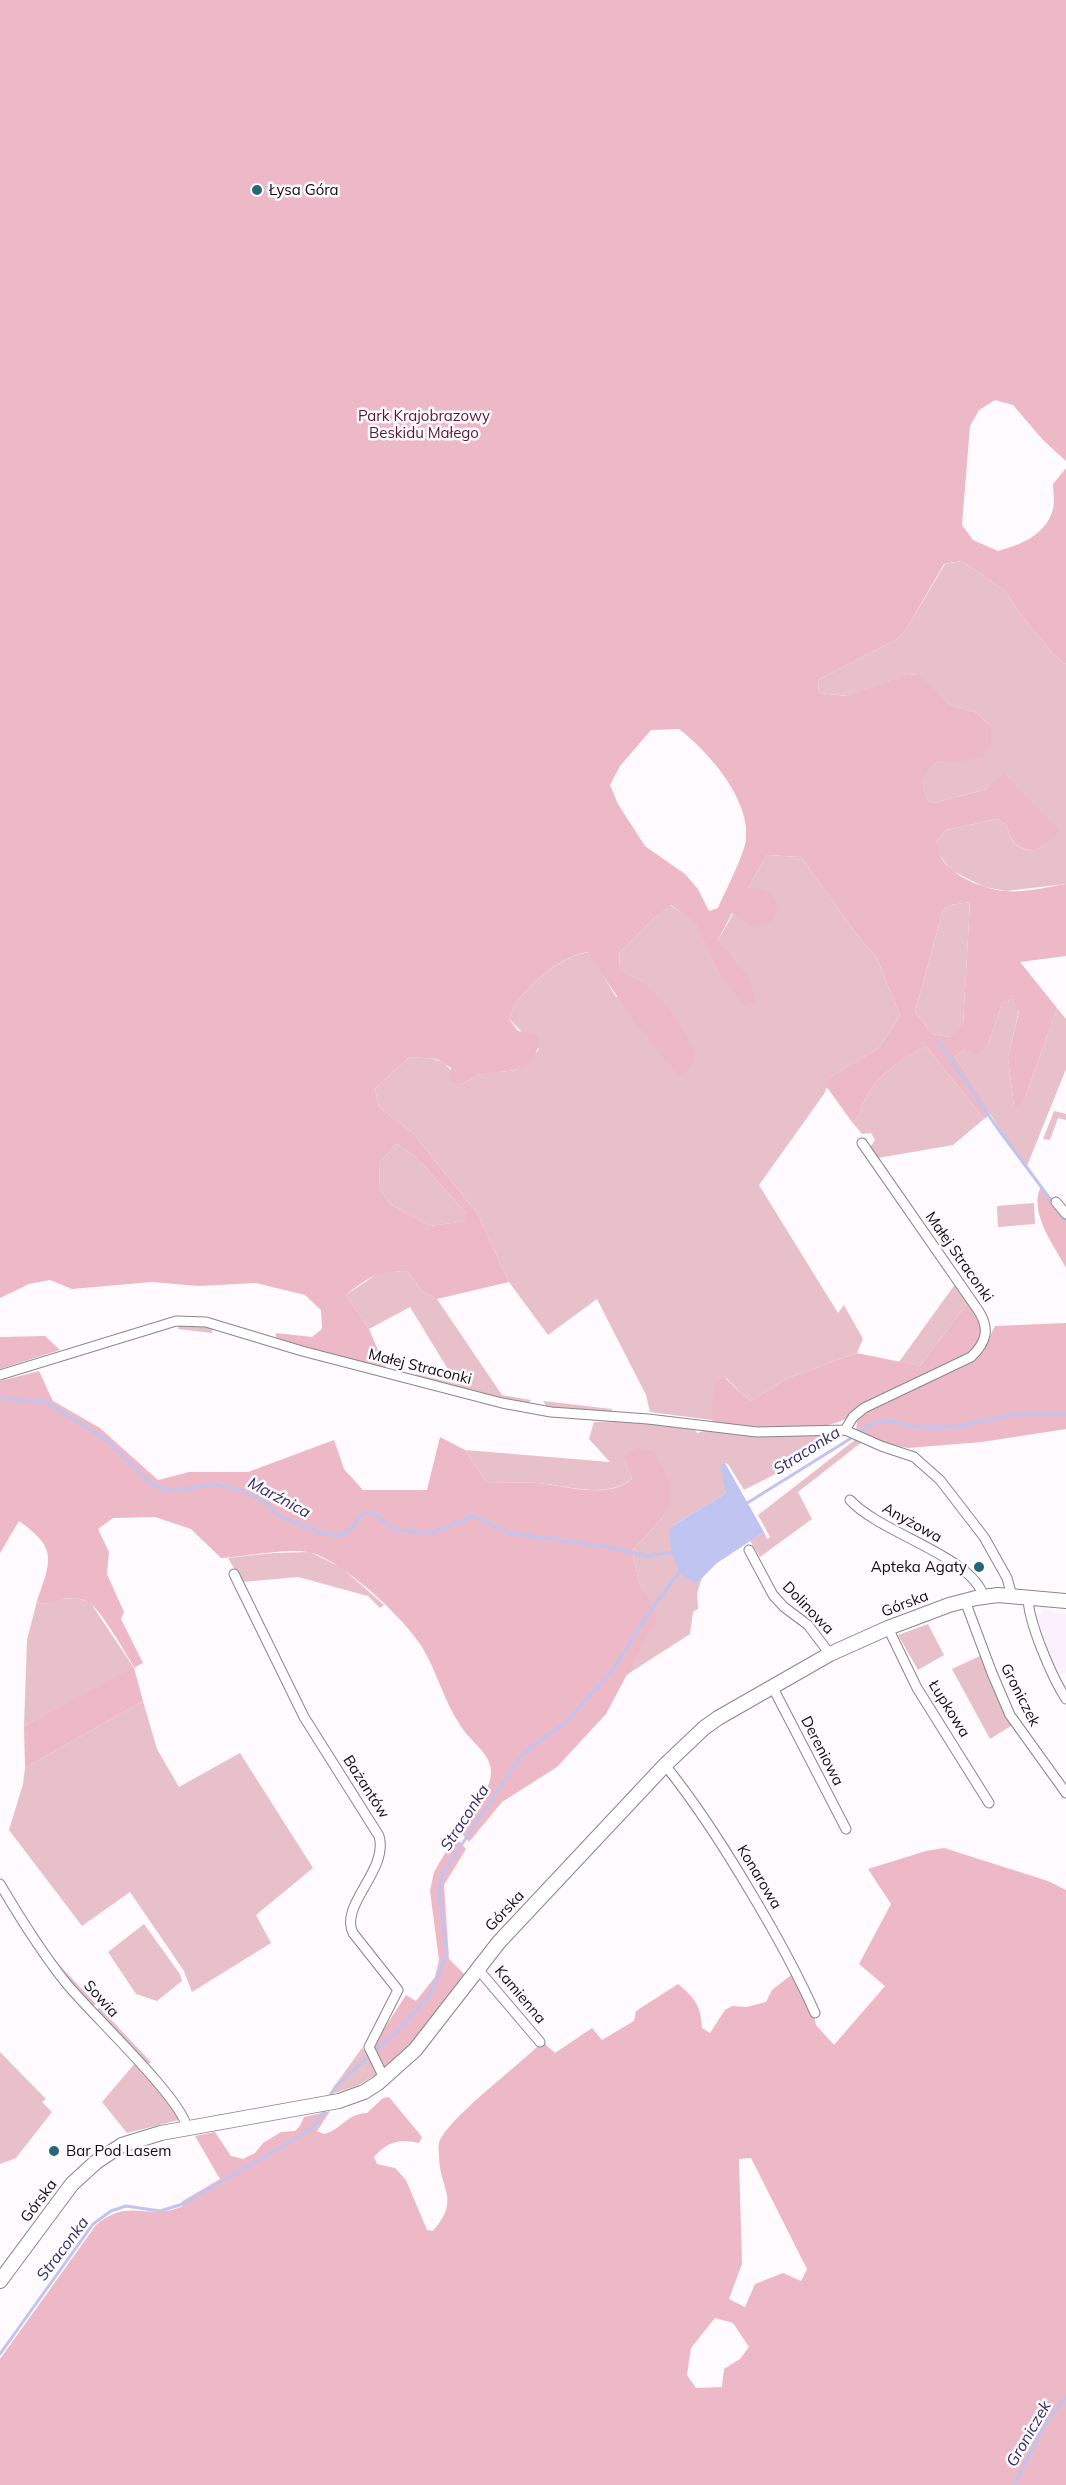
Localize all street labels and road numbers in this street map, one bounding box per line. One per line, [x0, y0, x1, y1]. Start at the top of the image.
street label: Małej Straconki [921, 1208, 997, 1306]
street label: Małej Straconki [366, 1345, 474, 1389]
street label: Anyżowa [879, 1499, 945, 1547]
street label: Dolinowa [779, 1578, 837, 1638]
street label: Górska [879, 1587, 931, 1621]
street label: Groniczek [997, 1661, 1043, 1729]
street label: Łupkowa [925, 1677, 973, 1741]
street label: Dereniowa [797, 1713, 847, 1789]
street label: Bażantów [339, 1752, 393, 1822]
street label: Konarowa [733, 1842, 785, 1912]
street label: Górska [482, 1887, 528, 1935]
street label: Kamienna [491, 1962, 549, 2028]
street label: Sowia [80, 1977, 122, 2021]
street label: Górska [17, 2176, 61, 2226]

